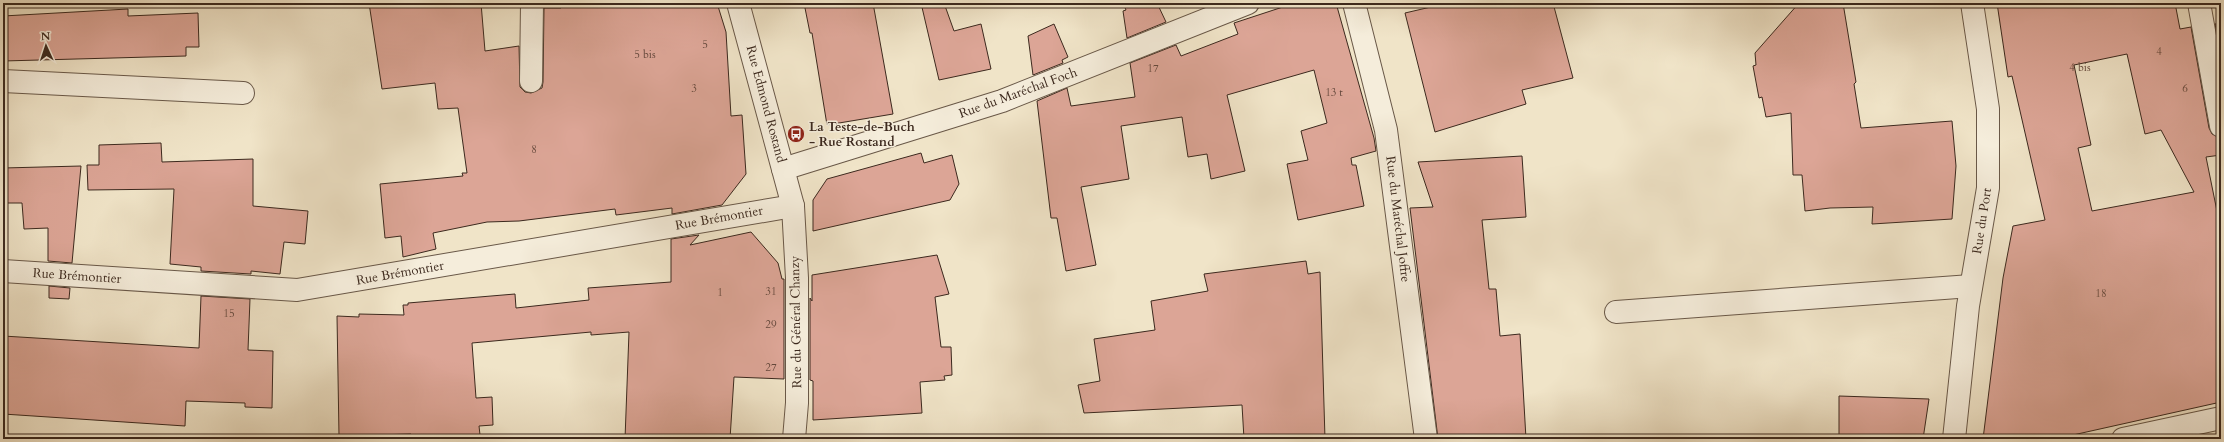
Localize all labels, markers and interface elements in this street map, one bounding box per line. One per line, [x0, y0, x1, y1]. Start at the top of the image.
north arrow [26, 26, 66, 66]
text: N [40, 29, 51, 44]
house number: 5 [702, 37, 708, 52]
street label: Rue Edmond Rostand [742, 43, 790, 165]
house number: 4 [2156, 44, 2162, 59]
house number: 5 bis [634, 47, 656, 62]
house number: 4 bis [2069, 60, 2091, 75]
house number: 17 [1147, 61, 1159, 76]
street label: Rue du Maréchal Foch [956, 63, 1080, 123]
house number: 3 [691, 81, 697, 96]
house number: 6 [2182, 81, 2188, 96]
house number: 13 t [1325, 85, 1343, 100]
place label: La Teste-de-Buch - Rue Rostand [809, 118, 915, 151]
bus stop icon: La Teste-de-Buch - Rue Rostand [786, 124, 806, 144]
house number: 8 [531, 142, 537, 157]
street label: Rue du Maréchal Joffre [1381, 155, 1415, 283]
street label: Rue du Port [1968, 187, 1996, 255]
street label: Rue Brémontier [674, 201, 765, 235]
street label: Rue du Général Chanzy [786, 255, 806, 388]
street label: Rue Brémontier [355, 256, 446, 290]
street label: Rue Brémontier [32, 264, 122, 288]
house number: 31 [765, 284, 777, 299]
house number: 1 [717, 285, 723, 300]
house number: 18 [2095, 286, 2107, 301]
house number: 15 [223, 306, 235, 321]
house number: 29 [765, 317, 777, 332]
house number: 27 [765, 360, 777, 375]

